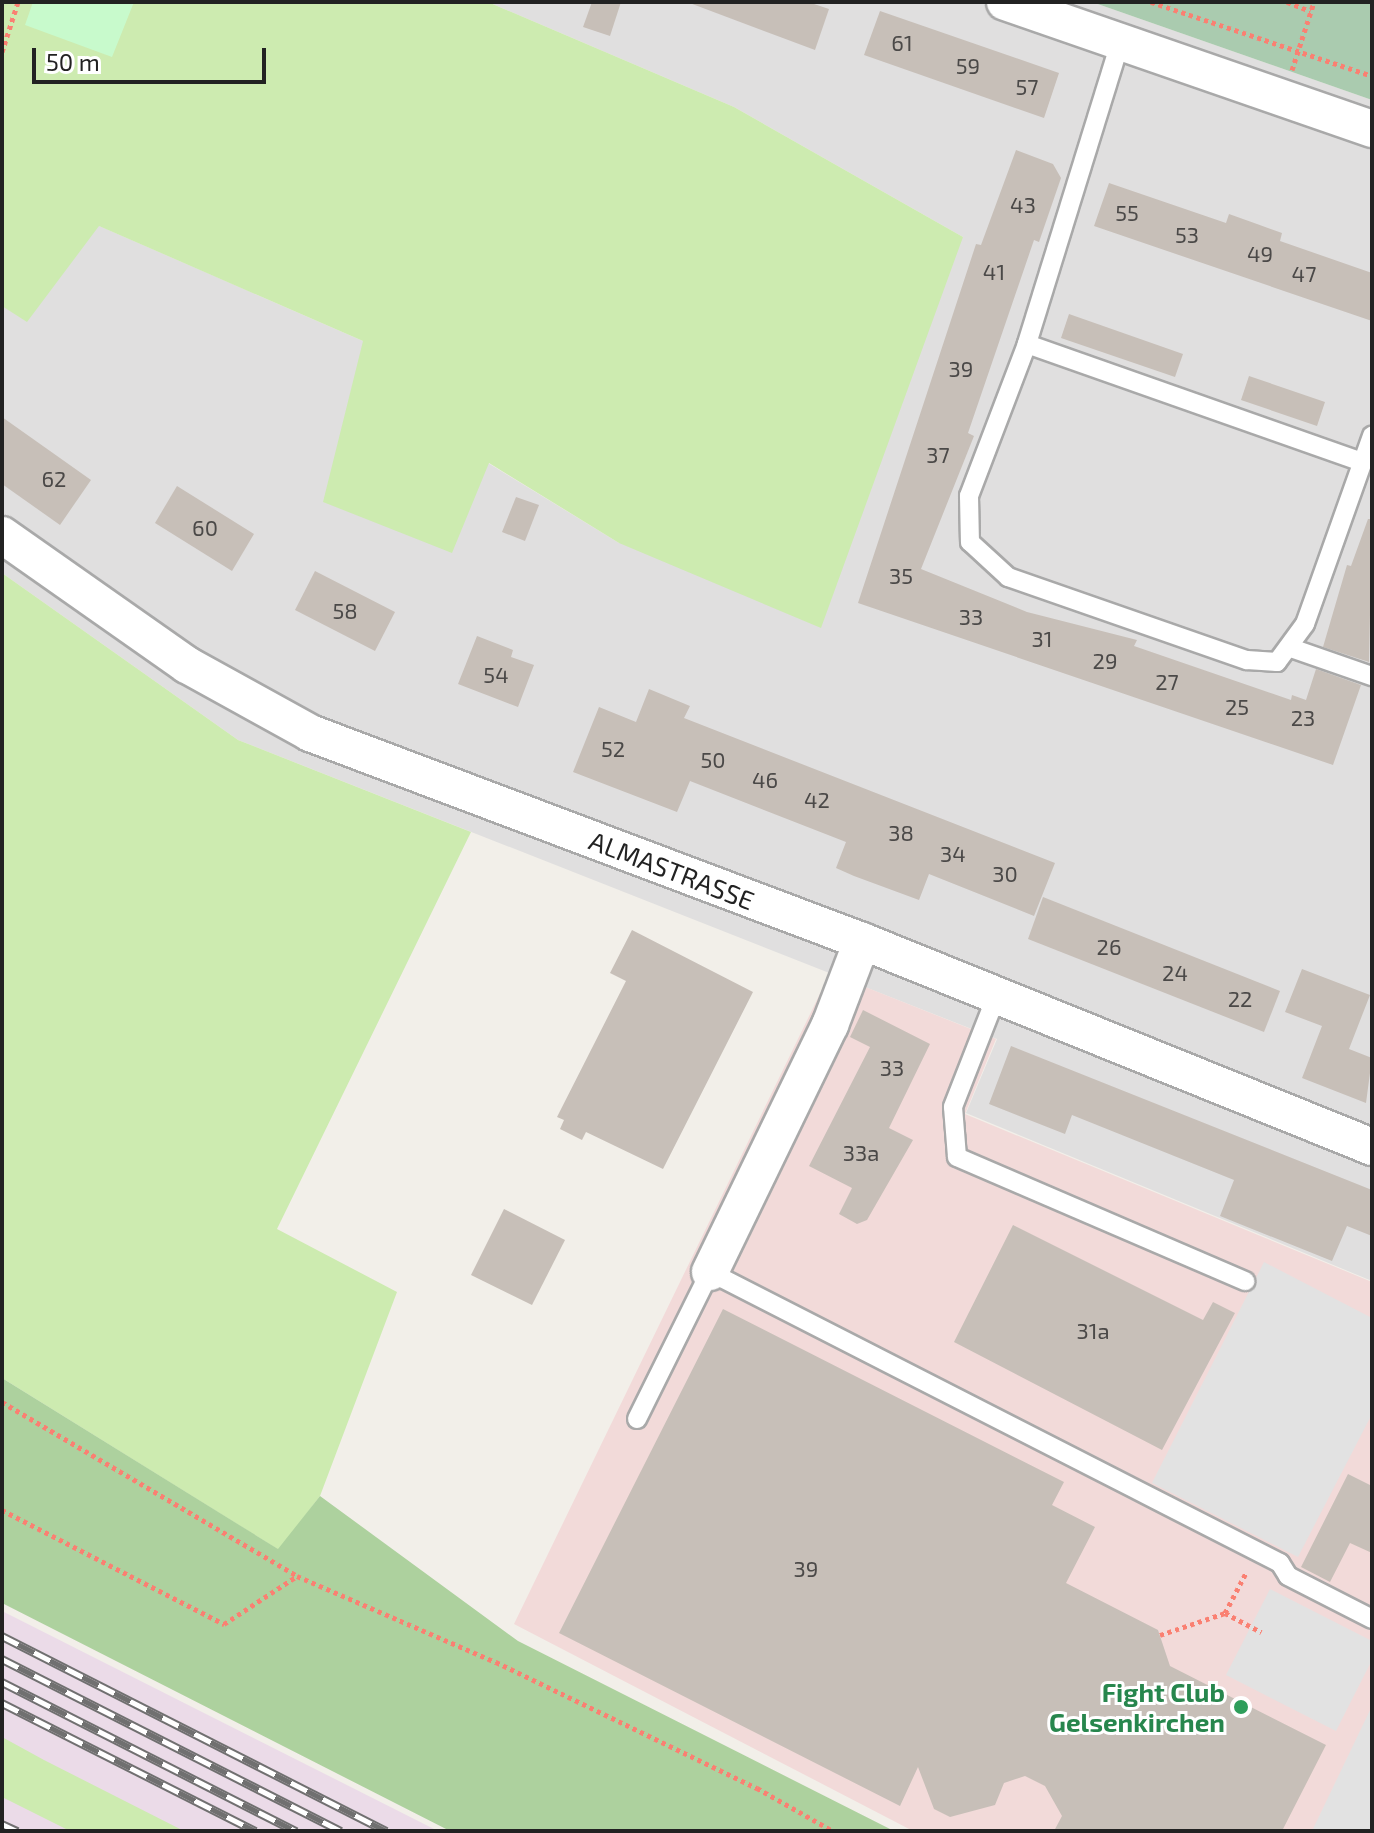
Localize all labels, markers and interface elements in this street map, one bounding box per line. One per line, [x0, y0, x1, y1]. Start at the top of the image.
house number: 61 [891, 30, 913, 56]
scale bar [36, 32, 270, 82]
text: 50 m [46, 47, 100, 76]
house number: 59 [956, 53, 980, 79]
house number: 57 [1015, 74, 1039, 100]
house number: 43 [1010, 192, 1036, 218]
house number: 55 [1115, 200, 1139, 226]
house number: 53 [1175, 222, 1199, 248]
house number: 49 [1247, 241, 1273, 267]
house number: 41 [983, 259, 1005, 285]
house number: 47 [1292, 261, 1316, 287]
house number: 39 [949, 356, 973, 382]
house number: 37 [926, 442, 950, 468]
house number: 62 [42, 466, 66, 492]
house number: 60 [192, 515, 218, 541]
house number: 35 [889, 563, 913, 589]
house number: 58 [332, 598, 358, 624]
house number: 33 [959, 604, 983, 630]
house number: 31 [1032, 626, 1052, 652]
house number: 29 [1093, 648, 1117, 674]
house number: 54 [483, 662, 509, 688]
house number: 27 [1155, 669, 1179, 695]
house number: 25 [1225, 694, 1249, 720]
house number: 23 [1291, 705, 1315, 731]
house number: 52 [601, 736, 625, 762]
house number: 50 [700, 747, 726, 773]
house number: 46 [752, 767, 778, 793]
house number: 42 [804, 787, 830, 813]
house number: 38 [888, 820, 914, 846]
street label: ALMASTRASSE [585, 824, 759, 916]
house number: 34 [940, 841, 966, 867]
house number: 30 [992, 861, 1018, 887]
house number: 26 [1097, 934, 1121, 960]
house number: 24 [1162, 960, 1188, 986]
house number: 22 [1228, 986, 1252, 1012]
house number: 33 [880, 1055, 904, 1081]
house number: 33a [843, 1140, 879, 1166]
house number: 31a [1076, 1318, 1110, 1344]
house number: 39 [794, 1556, 818, 1582]
place label: Fight Club Gelsenkirchen [1049, 1676, 1225, 1738]
marker: Fight Club Gelsenkirchen [1232, 1698, 1250, 1716]

